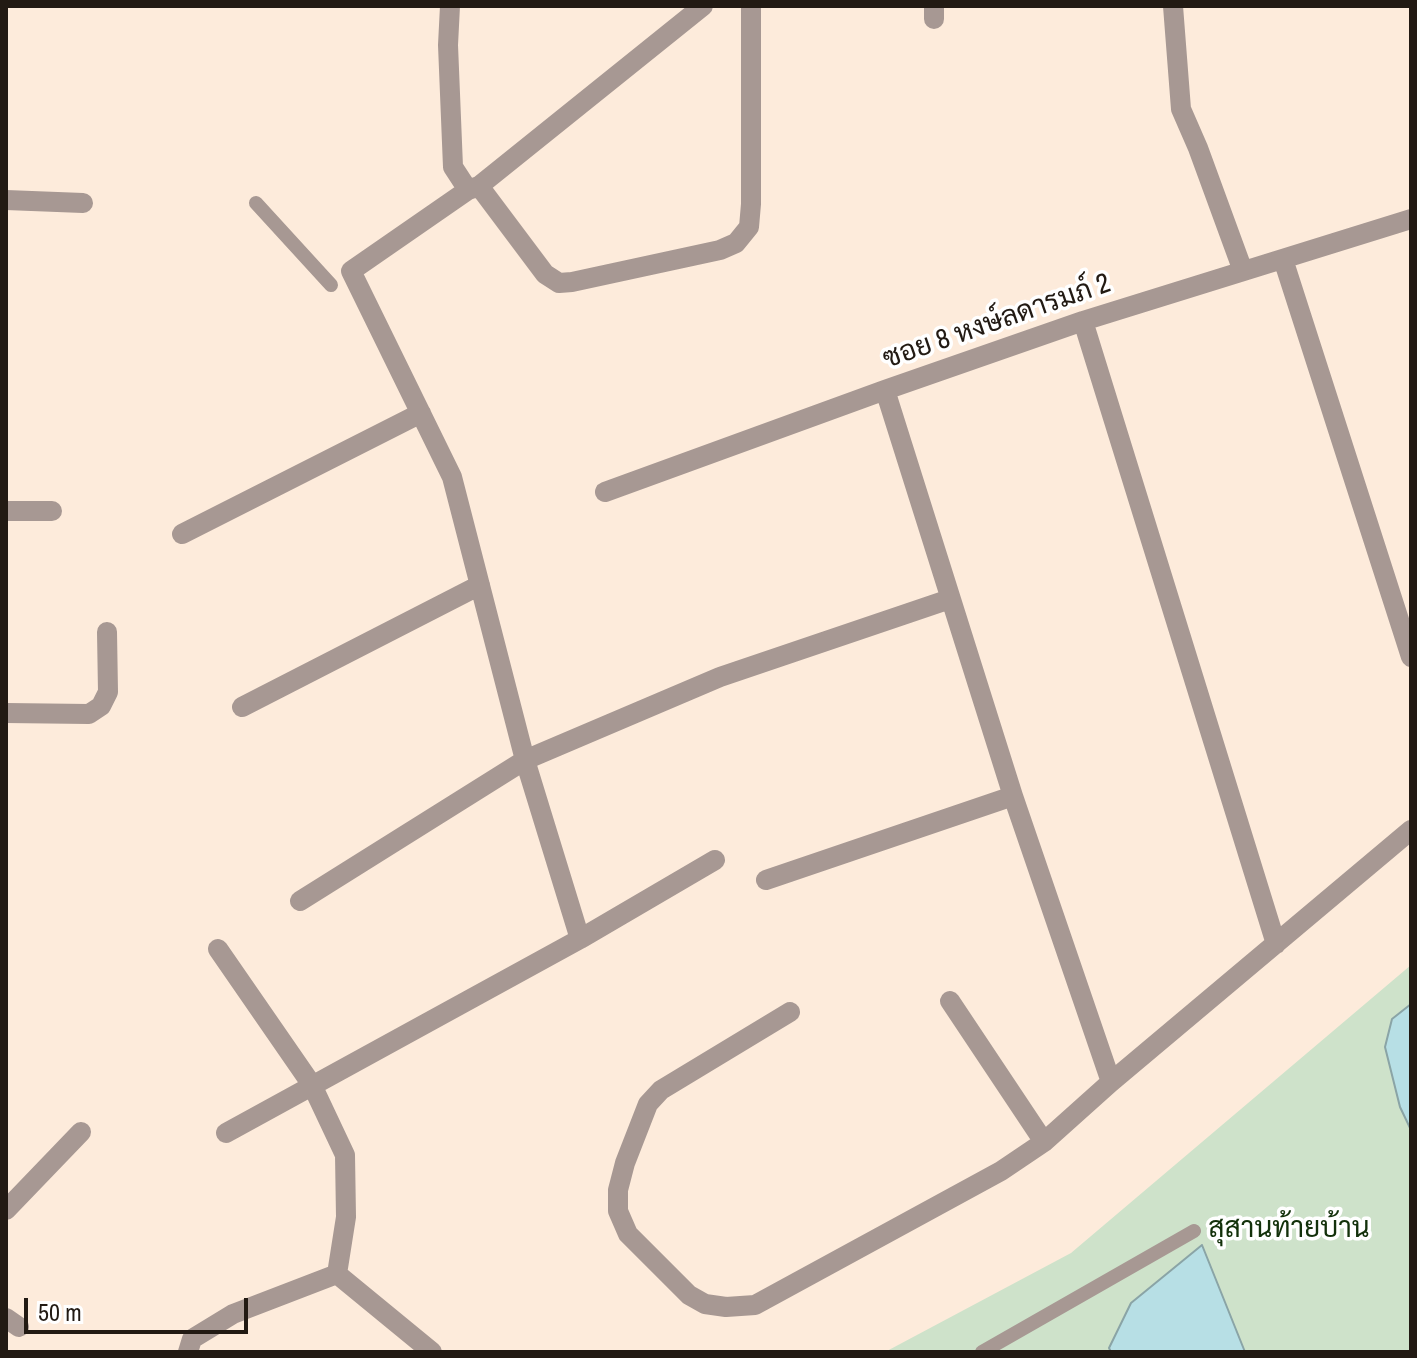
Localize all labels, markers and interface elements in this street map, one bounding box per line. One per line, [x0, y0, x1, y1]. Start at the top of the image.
street label: ซอย 8 หงษ์ลดารมภ์ 2 [879, 267, 1115, 377]
park label: สุสานท้ายบ้าน [1208, 1212, 1370, 1246]
scale bar [28, 1282, 252, 1332]
text: 50 m [38, 1296, 82, 1328]

